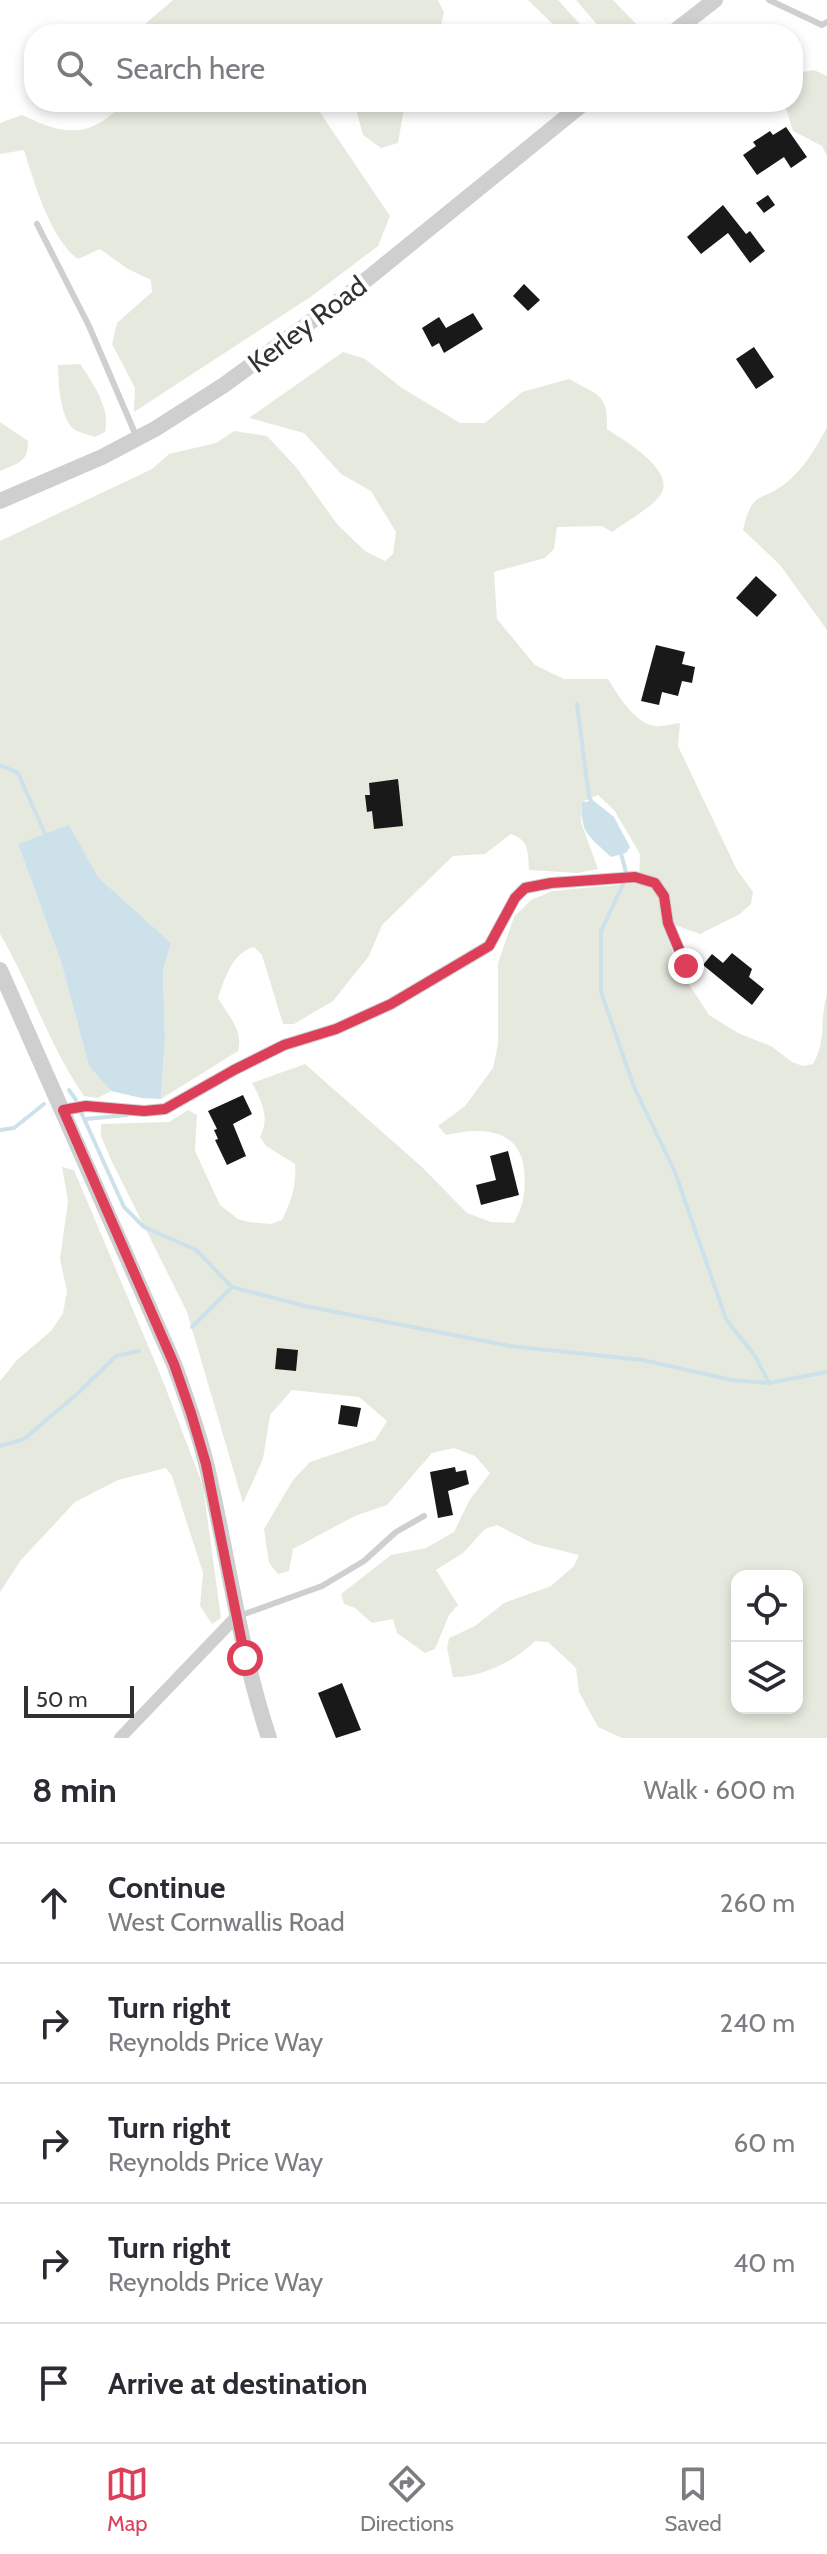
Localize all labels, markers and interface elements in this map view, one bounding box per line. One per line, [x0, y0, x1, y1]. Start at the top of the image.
search box [24, 24, 803, 112]
icon: search [52, 46, 96, 90]
text: Search here [116, 50, 265, 87]
street label: Kerley Road [241, 268, 373, 380]
route end [668, 948, 704, 984]
map controls [731, 1570, 803, 1714]
button: locate [731, 1570, 803, 1642]
route start [227, 1640, 263, 1676]
button: layers [731, 1642, 803, 1714]
scale bar [24, 1682, 134, 1718]
text: 50 m [36, 1686, 88, 1713]
text: 8 min [32, 1769, 117, 1811]
text: Walk · 600 m [644, 1774, 795, 1806]
text: Continue [108, 1869, 225, 1906]
icon: ahead [32, 1881, 76, 1925]
text: 260 m [720, 1887, 795, 1919]
text: West Cornwallis Road [108, 1906, 345, 1938]
text: Turn right [108, 1989, 231, 2026]
icon: right [32, 2001, 76, 2045]
text: 240 m [720, 2007, 795, 2039]
text: Reynolds Price Way [108, 2026, 323, 2058]
text: Turn right [108, 2109, 231, 2146]
icon: right [32, 2121, 76, 2165]
text: 60 m [733, 2127, 795, 2159]
text: Reynolds Price Way [108, 2146, 323, 2178]
text: Turn right [108, 2229, 231, 2266]
icon: right [32, 2241, 76, 2285]
text: 40 m [733, 2247, 795, 2279]
text: Reynolds Price Way [108, 2266, 323, 2298]
icon: arrive [32, 2361, 76, 2405]
text: Arrive at destination [108, 2365, 368, 2402]
tab: Map [105, 2462, 149, 2537]
tab: Directions [360, 2462, 454, 2537]
tab: Saved [665, 2462, 722, 2537]

